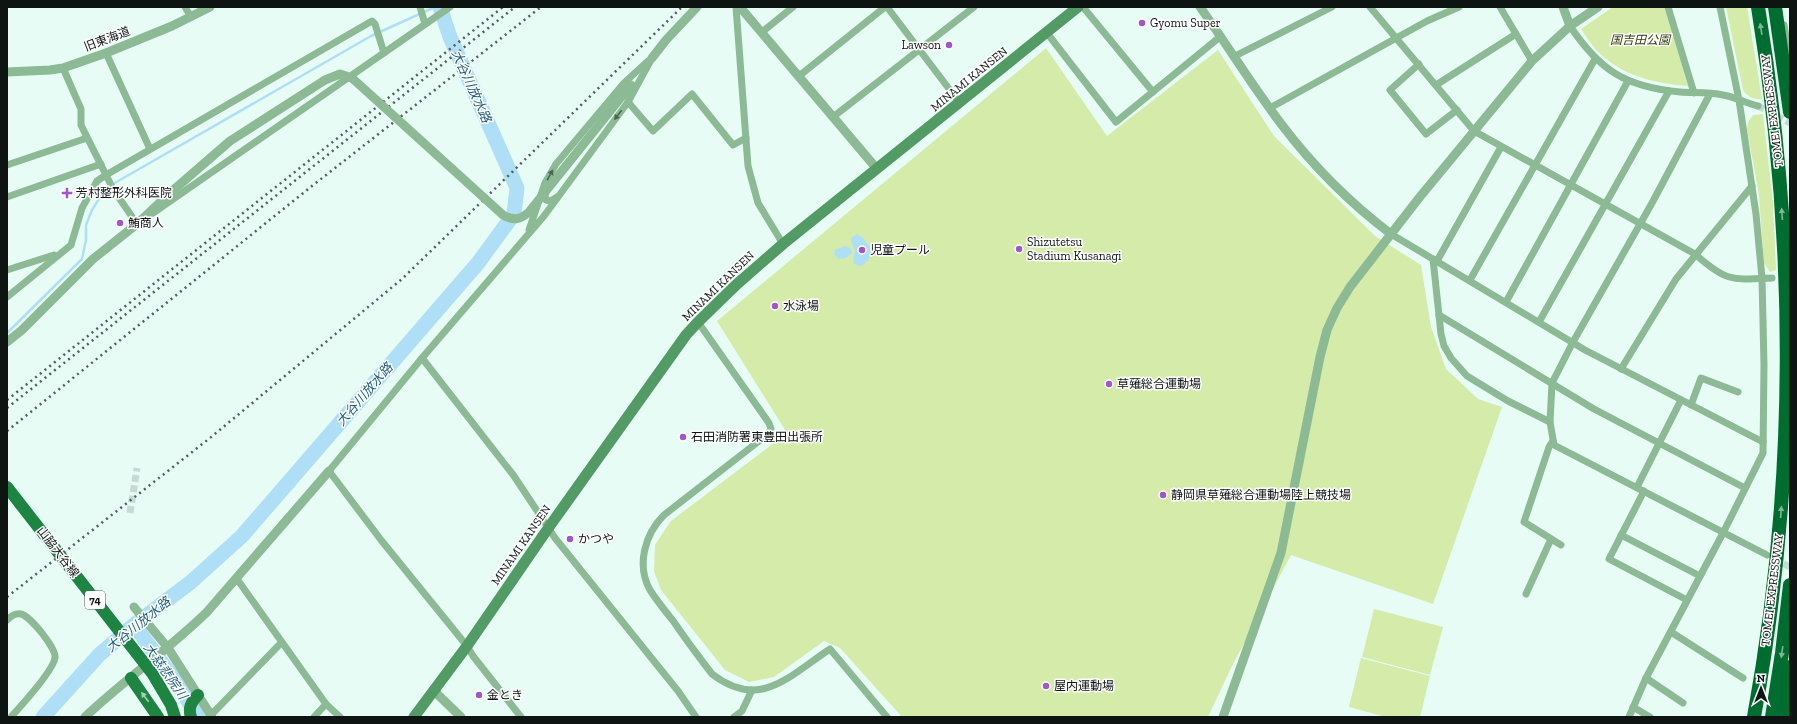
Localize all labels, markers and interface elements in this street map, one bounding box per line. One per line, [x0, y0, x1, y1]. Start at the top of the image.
place label: Gyomu Super [1150, 16, 1221, 30]
marker: Gyomu Super [1137, 18, 1147, 28]
one-way arrow [1758, 23, 1764, 35]
street label: 旧東海道 [82, 24, 132, 54]
park label: 国吉田公園 [1610, 33, 1672, 47]
place label: Lawson [902, 38, 941, 52]
marker: Lawson [944, 40, 954, 50]
street label: MINAMI KANSEN [928, 44, 1010, 114]
water label: 大谷川放水路 [449, 48, 495, 126]
street label: TOMEI EXPRESSWAY [1758, 53, 1786, 168]
one-way arrow [614, 110, 622, 121]
one-way arrow [546, 169, 553, 180]
place label: 芳村整形外科医院 [76, 186, 172, 200]
marker: 芳村整形外科医院 [61, 187, 73, 199]
one-way arrow [1779, 208, 1786, 220]
place label: 鮪商人 [128, 216, 164, 230]
marker: 鮪商人 [115, 218, 125, 228]
place label: Shizutetsu Stadium Kusanagi [1027, 235, 1122, 263]
place label: 児童プール [870, 243, 930, 257]
marker: Shizutetsu Stadium Kusanagi [1014, 244, 1024, 254]
marker: 児童プール [857, 245, 867, 255]
street label: MINAMI KANSEN [679, 248, 757, 324]
place label: 水泳場 [783, 299, 819, 313]
marker: 水泳場 [770, 301, 780, 311]
water label: 大谷川放水路 [333, 359, 396, 429]
place label: 草薙総合運動場 [1117, 377, 1201, 391]
marker: 草薙総合運動場 [1104, 379, 1114, 389]
place label: 石田消防署東豊田出張所 [691, 430, 823, 444]
marker: 石田消防署東豊田出張所 [678, 432, 688, 442]
place label: 静岡県草薙総合運動場陸上競技場 [1171, 488, 1351, 502]
marker: 静岡県草薙総合運動場陸上競技場 [1158, 490, 1168, 500]
street label: MINAMI KANSEN [488, 502, 554, 588]
one-way arrow [1777, 506, 1784, 518]
street label: 山脇大谷線 [34, 524, 82, 580]
place label: かつや [578, 532, 614, 546]
street label: TOMEI EXPRESSWAY [1758, 532, 1786, 647]
marker: かつや [565, 534, 575, 544]
road number: 74 [85, 591, 105, 609]
water label: 大谷川放水路 [103, 593, 174, 655]
water label: 大慈悲院川 [141, 640, 192, 704]
one-way arrow [1779, 646, 1785, 658]
north arrow [1741, 668, 1781, 708]
text: N [1757, 672, 1766, 685]
place label: 屋内運動場 [1054, 679, 1114, 693]
marker: 屋内運動場 [1041, 681, 1051, 691]
place label: 金とき [487, 688, 523, 702]
marker: 金とき [474, 690, 484, 700]
one-way arrow [141, 692, 149, 702]

